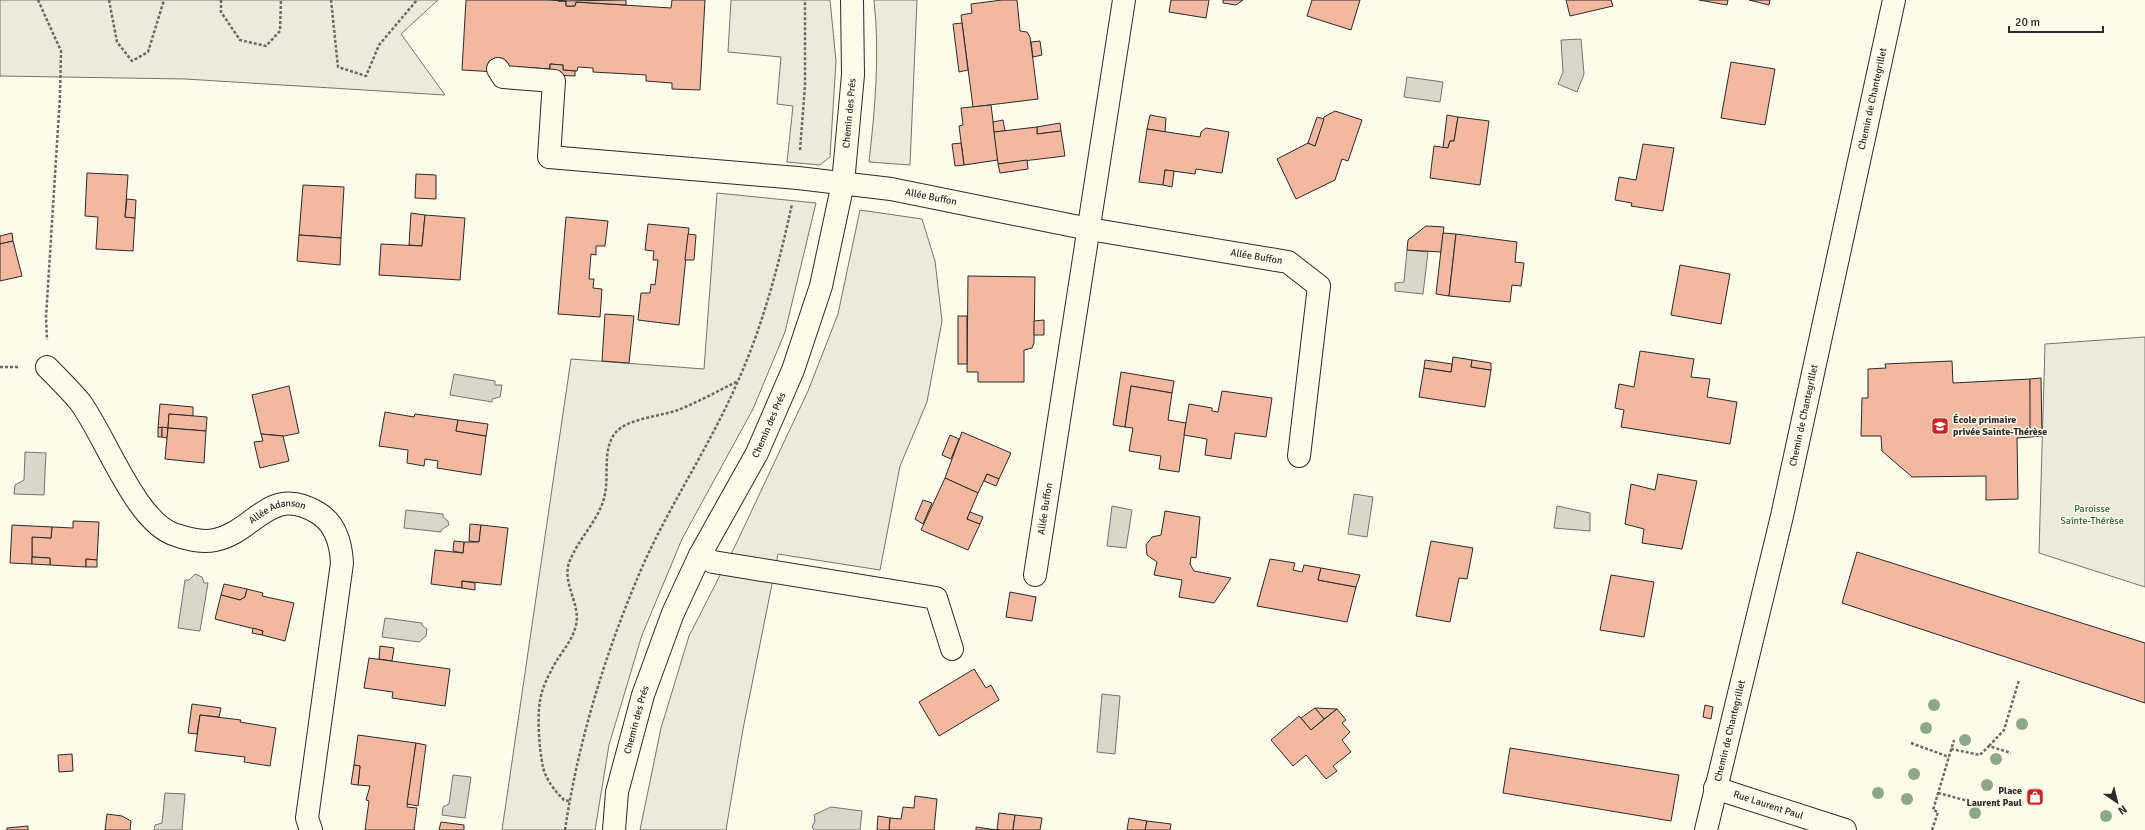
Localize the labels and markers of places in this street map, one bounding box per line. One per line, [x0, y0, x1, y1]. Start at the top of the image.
place label: École primaire privée Sainte-Thérèse [1953, 413, 2047, 438]
school or university icon: École primaire privée Sainte-Thérèse [1930, 416, 1950, 436]
place label: Place Laurent Paul [1967, 785, 2022, 809]
shop icon: Place Laurent Paul [2025, 787, 2045, 807]

